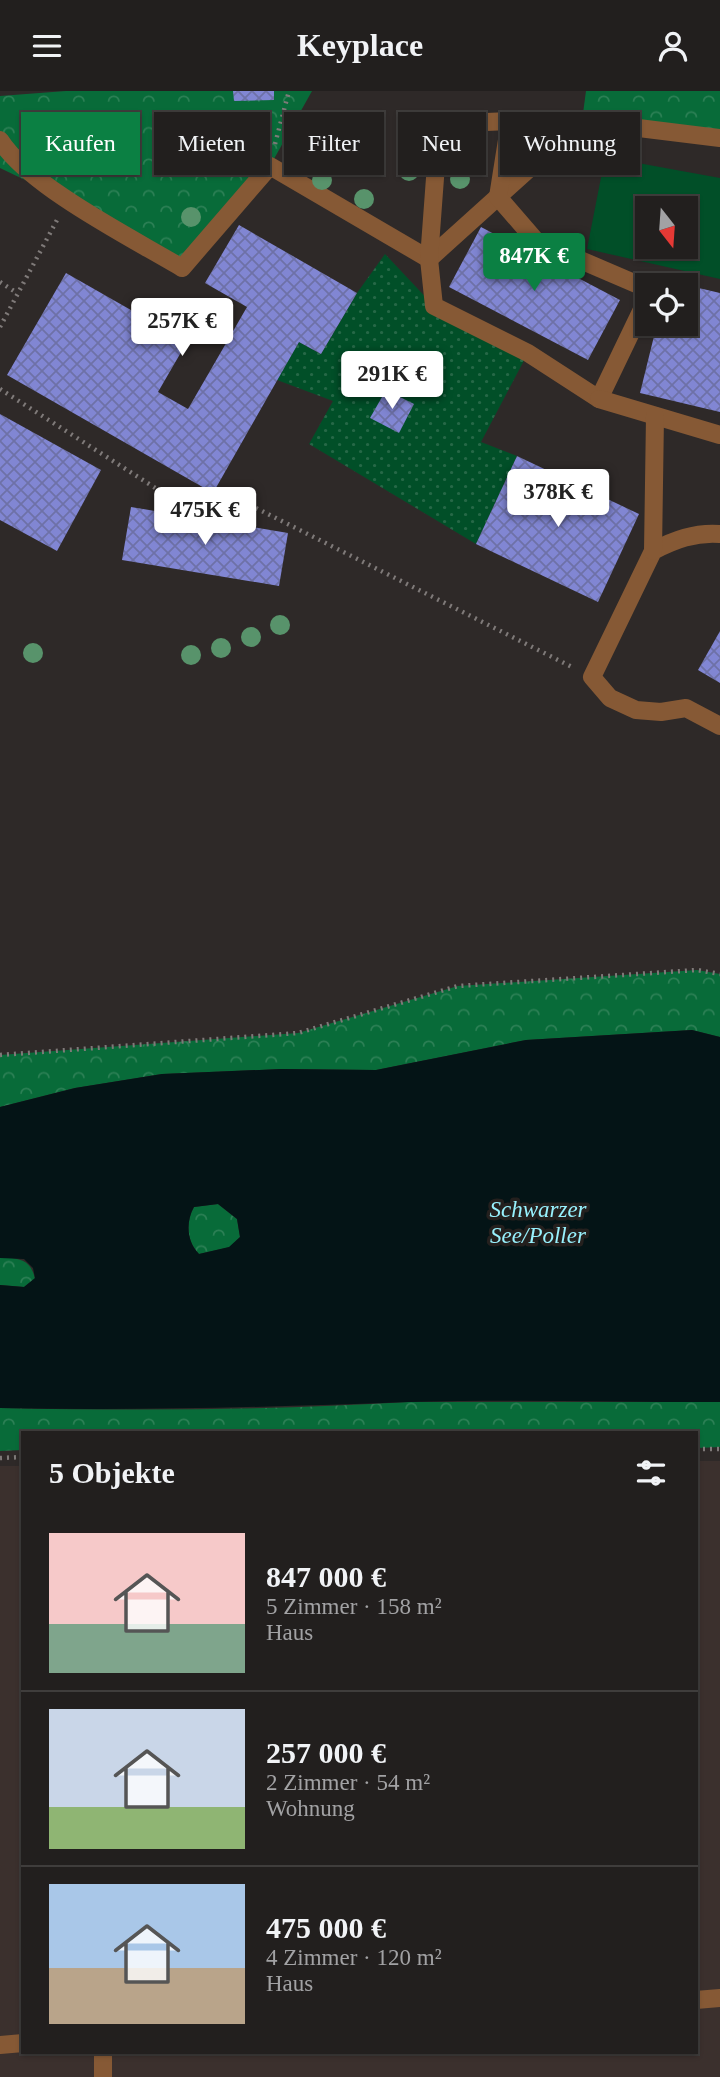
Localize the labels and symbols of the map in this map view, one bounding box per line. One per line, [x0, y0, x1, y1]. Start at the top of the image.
north arrow [635, 196, 698, 259]
pin: 847K € [477, 233, 591, 293]
pin: 257K € [125, 299, 239, 358]
pin: 291K € [335, 351, 449, 411]
pin: 378K € [501, 469, 615, 529]
pin: 475K € [148, 487, 262, 547]
water label: Schwarzer See/Poller [489, 1197, 588, 1248]

